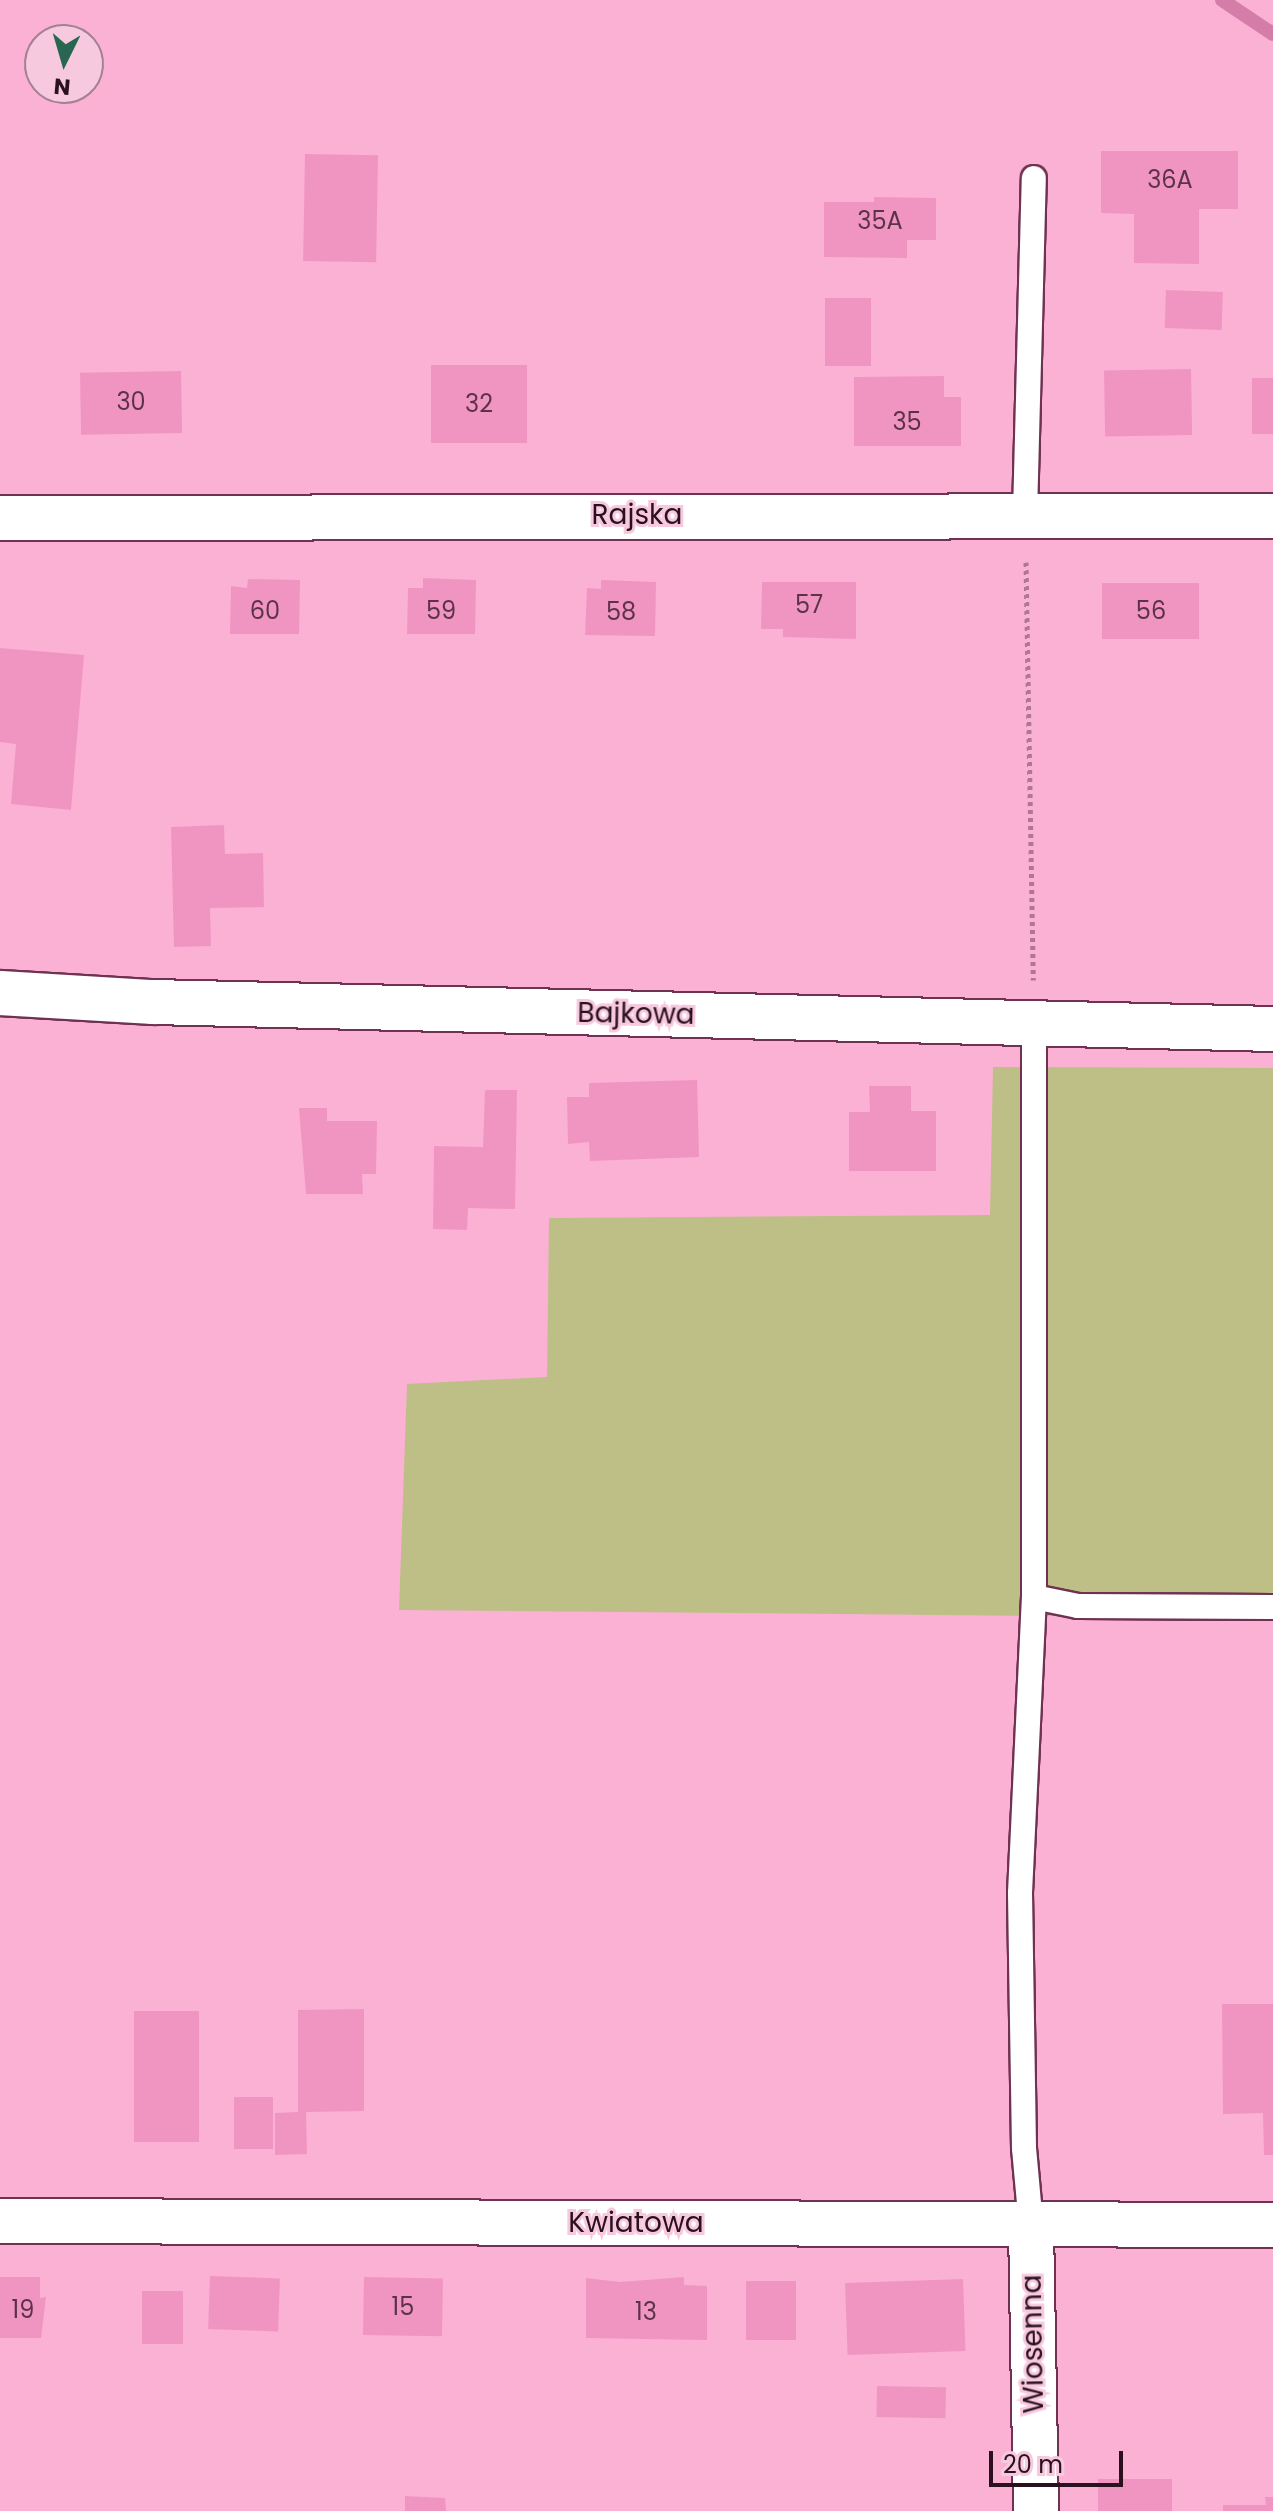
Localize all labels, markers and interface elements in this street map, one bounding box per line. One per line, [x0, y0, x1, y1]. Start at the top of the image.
north arrow [24, 24, 104, 104]
text: N [52, 70, 72, 103]
house number: 36A [1147, 166, 1193, 194]
house number: 35A [857, 207, 903, 235]
house number: 30 [116, 388, 146, 416]
house number: 32 [465, 390, 493, 418]
house number: 35 [892, 408, 922, 436]
street label: Rajska [592, 498, 682, 532]
house number: 57 [795, 591, 823, 619]
house number: 60 [250, 597, 280, 625]
house number: 59 [426, 597, 456, 625]
house number: 56 [1136, 597, 1166, 625]
house number: 58 [606, 598, 636, 626]
street label: Bajkowa [577, 996, 695, 1032]
street label: Kwiatowa [568, 2206, 704, 2240]
street label: Wiosenna [1015, 2274, 1051, 2414]
house number: 15 [392, 2293, 414, 2321]
house number: 19 [12, 2296, 34, 2324]
house number: 13 [635, 2298, 657, 2326]
scale bar [993, 2435, 1127, 2485]
text: 20 m [1003, 2448, 1063, 2481]

